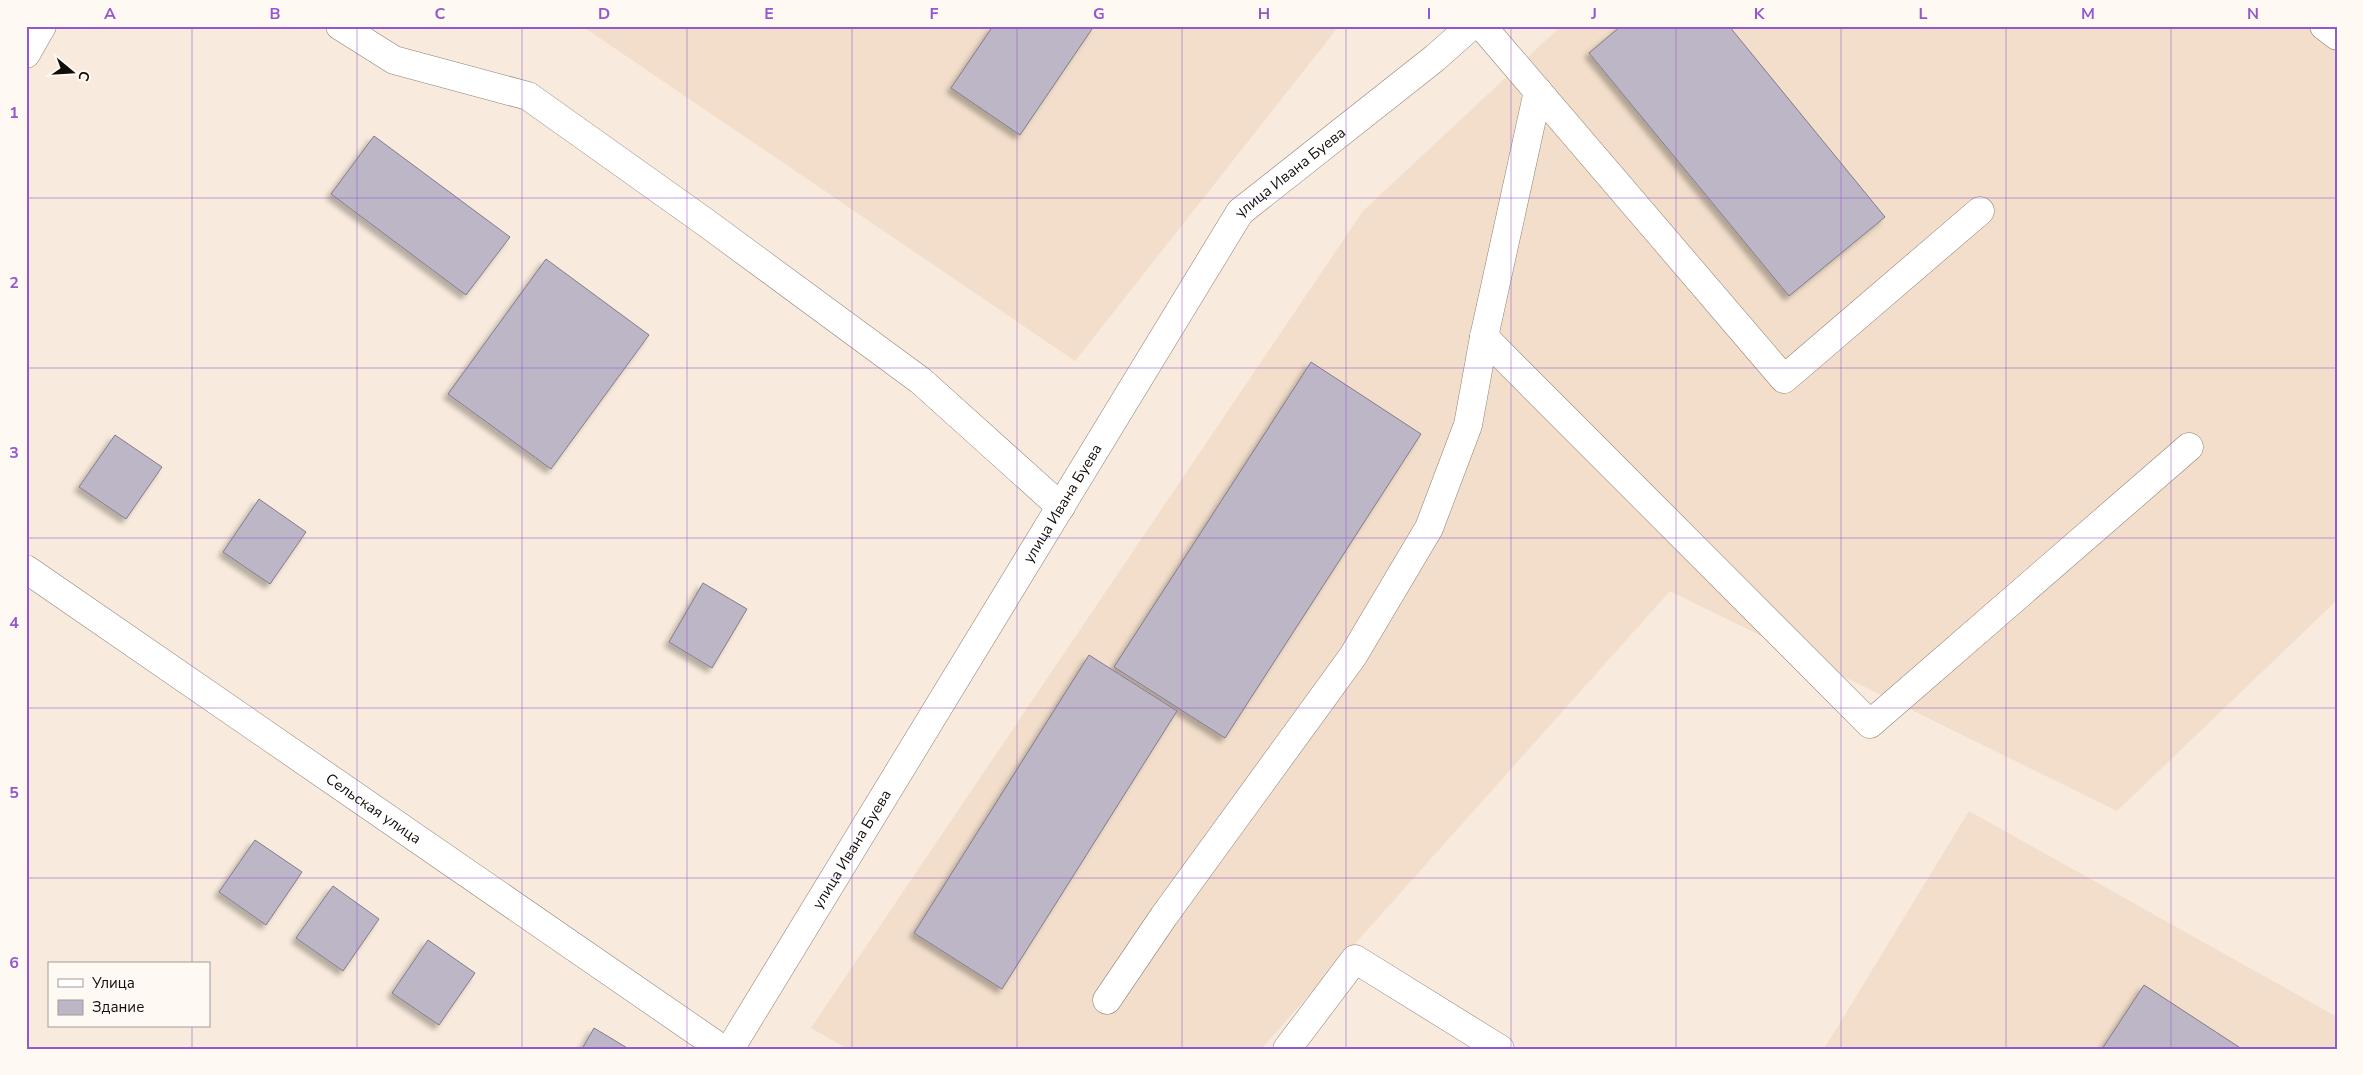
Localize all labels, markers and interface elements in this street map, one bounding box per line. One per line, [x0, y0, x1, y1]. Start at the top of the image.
text: A [104, 3, 116, 25]
text: B [269, 3, 281, 25]
text: C [435, 3, 446, 25]
text: D [598, 3, 610, 25]
text: E [764, 3, 774, 25]
text: F [930, 3, 939, 25]
text: G [1093, 3, 1105, 25]
text: H [1258, 3, 1270, 25]
text: I [1427, 3, 1431, 25]
text: J [1590, 3, 1597, 25]
text: K [1754, 3, 1766, 25]
text: L [1919, 3, 1928, 25]
text: M [2081, 3, 2095, 25]
text: N [2247, 3, 2259, 25]
north arrow [48, 48, 98, 98]
text: С [73, 68, 94, 84]
text: 1 [9, 102, 19, 124]
street label: улица Ивана Буева [1229, 122, 1350, 221]
text: 2 [9, 272, 19, 294]
street label: улица Ивана Буева [1019, 440, 1106, 567]
text: 3 [9, 442, 19, 464]
text: 4 [9, 612, 19, 634]
street label: Сельская улица [322, 769, 425, 849]
text: 5 [9, 782, 19, 804]
street label: улица Ивана Буева [808, 786, 896, 912]
text: 6 [9, 952, 19, 974]
legend [48, 962, 210, 1028]
text: Улица [91, 973, 135, 993]
text: Здание [92, 997, 144, 1017]

